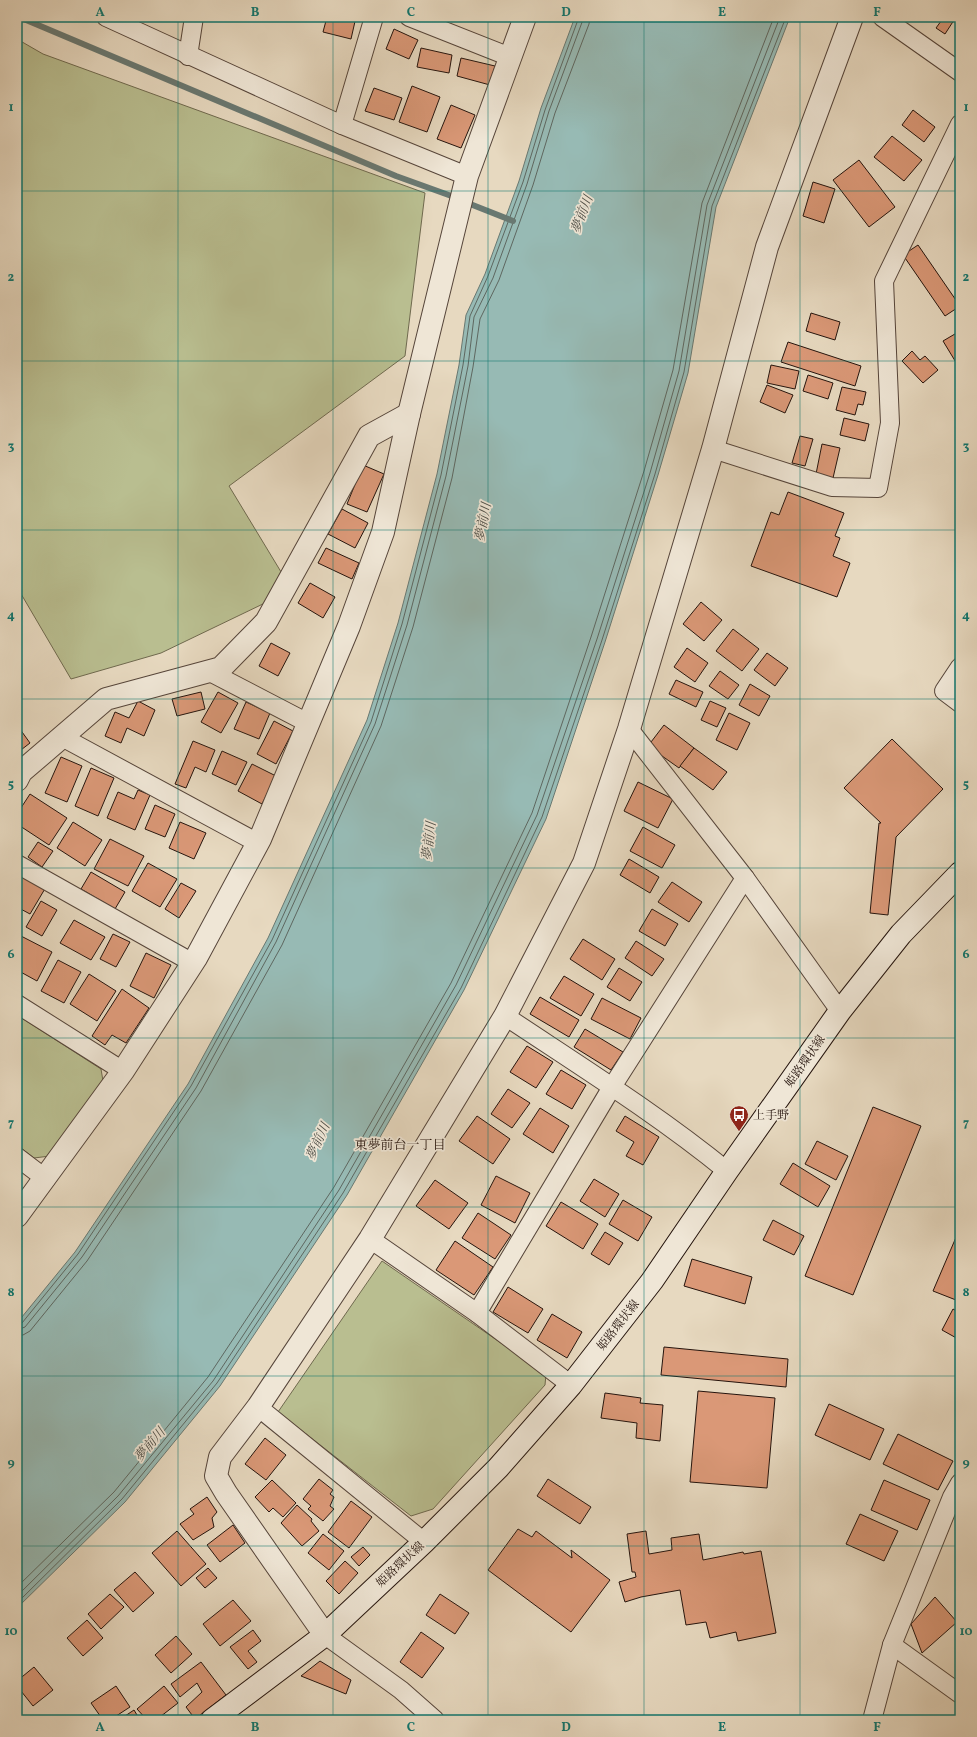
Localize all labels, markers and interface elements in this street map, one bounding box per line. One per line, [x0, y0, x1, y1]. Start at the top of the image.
text: A [95, 4, 105, 22]
text: B [251, 4, 260, 22]
text: C [407, 4, 415, 22]
text: D [561, 4, 571, 22]
text: E [718, 4, 726, 22]
text: F [873, 4, 881, 22]
text: 1 [8, 99, 14, 117]
text: 1 [963, 99, 969, 117]
water label: 夢前川 [567, 191, 599, 236]
text: 2 [8, 269, 15, 287]
text: 2 [963, 269, 970, 287]
text: 3 [8, 438, 15, 456]
text: 3 [963, 438, 970, 456]
water label: 夢前川 [471, 500, 497, 543]
text: 4 [7, 607, 15, 625]
text: 4 [962, 607, 970, 625]
text: 5 [8, 776, 14, 794]
text: 5 [963, 776, 969, 794]
water label: 夢前川 [419, 819, 442, 862]
text: 6 [7, 946, 15, 964]
text: 6 [962, 946, 970, 964]
street label: 姫路環状線 [782, 1032, 830, 1091]
bus stop icon: 上手野 [728, 1104, 750, 1132]
place label: 上手野 [753, 1108, 789, 1124]
text: 7 [8, 1115, 14, 1133]
text: 7 [963, 1115, 969, 1133]
water label: 夢前川 [302, 1119, 336, 1163]
district label: 東夢前台一丁目 [354, 1137, 446, 1155]
text: 8 [7, 1284, 15, 1302]
text: 8 [962, 1284, 970, 1302]
street label: 姫路環状線 [594, 1297, 644, 1354]
water label: 夢前川 [131, 1423, 171, 1466]
text: 9 [7, 1454, 15, 1472]
text: 9 [962, 1454, 970, 1472]
street label: 姫路環状線 [373, 1538, 428, 1591]
text: 10 [4, 1623, 18, 1641]
text: 10 [959, 1623, 973, 1641]
text: A [95, 1719, 105, 1737]
text: B [251, 1719, 260, 1737]
text: C [407, 1719, 415, 1737]
text: D [561, 1719, 571, 1737]
text: E [718, 1719, 726, 1737]
text: F [873, 1719, 881, 1737]

